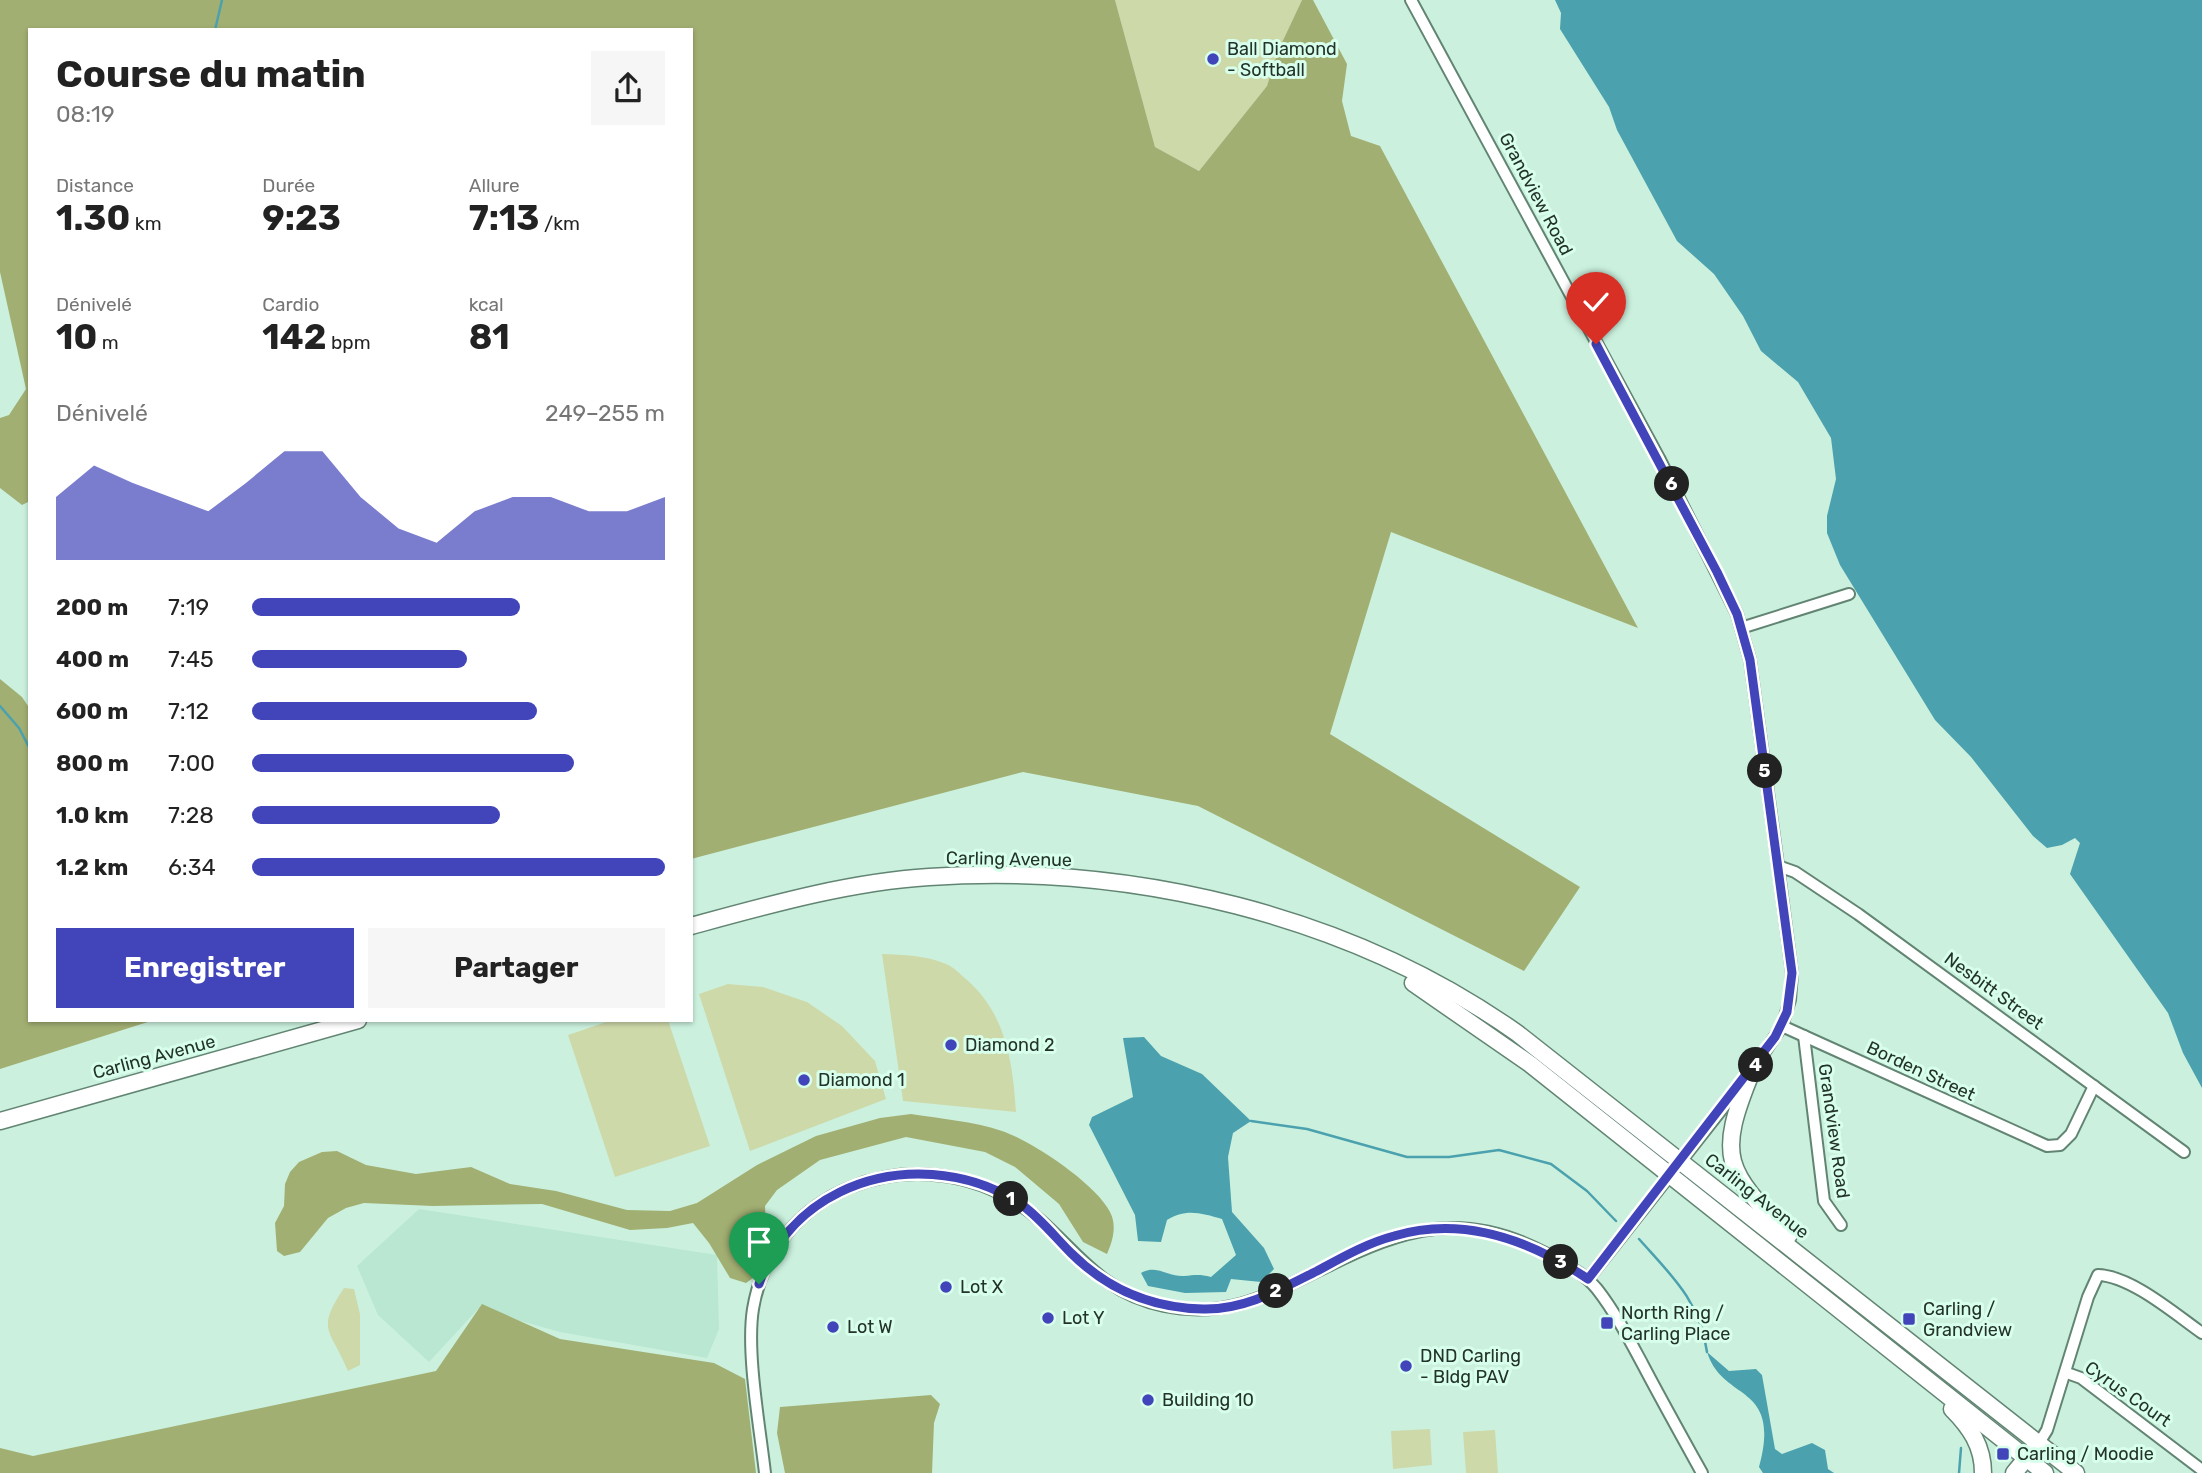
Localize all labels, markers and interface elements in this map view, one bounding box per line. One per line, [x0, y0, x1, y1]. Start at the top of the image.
place label: Ball Diamond - Softball [1227, 38, 1337, 81]
text: Course du matin [56, 51, 366, 97]
button: share [591, 51, 665, 125]
marker: Ball Diamond - Softball [1205, 51, 1221, 67]
text: 08:19 [56, 100, 115, 128]
street label: Grandview Road [1494, 129, 1578, 259]
text: Distance [56, 174, 134, 197]
text: Durée [262, 174, 315, 197]
text: Allure [469, 174, 520, 197]
text: 1.30 [56, 197, 130, 239]
text: 9:23 [262, 197, 341, 239]
text: 7:13 [469, 197, 539, 239]
text: km [130, 212, 162, 235]
text: /km [539, 212, 580, 235]
pin [1566, 272, 1626, 344]
icon: check [1577, 283, 1615, 321]
text: Dénivelé [56, 293, 132, 316]
text: Cardio [262, 293, 319, 316]
text: kcal [469, 293, 504, 316]
text: 10 [56, 316, 97, 358]
text: 142 [262, 316, 326, 358]
text: 81 [469, 316, 510, 358]
text: m [97, 331, 119, 354]
text: bpm [326, 331, 371, 354]
text: Dénivelé [56, 399, 148, 427]
text: 249–255 m [545, 399, 665, 427]
pin: 6 [1654, 466, 1690, 502]
text: 6 [1665, 472, 1678, 495]
text: 200 m [56, 593, 128, 621]
text: 7:19 [168, 593, 209, 621]
text: 400 m [56, 645, 129, 673]
text: 7:45 [168, 645, 214, 673]
text: 600 m [56, 697, 128, 725]
text: 7:12 [168, 697, 209, 725]
text: 800 m [56, 749, 129, 777]
text: 7:00 [168, 749, 215, 777]
pin: 5 [1748, 754, 1782, 788]
text: 5 [1758, 759, 1771, 782]
text: 1.0 km [56, 801, 129, 829]
text: 7:28 [168, 801, 214, 829]
street label: Carling Avenue [946, 847, 1072, 871]
text: 1.2 km [56, 853, 128, 881]
text: 6:34 [168, 853, 216, 881]
button: Enregistrer [56, 928, 354, 1008]
button: Partager [368, 928, 665, 1008]
street label: Nesbitt Street [1940, 948, 2048, 1034]
street label: Carling Avenue [90, 1030, 218, 1084]
place label: Diamond 2 [965, 1034, 1055, 1056]
street label: Borden Street [1863, 1036, 1979, 1106]
marker: Diamond 2 [943, 1037, 959, 1053]
pin: 4 [1738, 1048, 1774, 1082]
text: 4 [1749, 1053, 1762, 1076]
street label: Grandview Road [1814, 1062, 1854, 1200]
place label: Diamond 1 [818, 1069, 905, 1091]
marker: Diamond 1 [796, 1072, 812, 1088]
street label: Carling Avenue [1701, 1149, 1813, 1243]
pin: 1 [993, 1182, 1028, 1216]
text: 1 [1006, 1187, 1015, 1210]
pin [729, 1212, 789, 1284]
icon: arrive [740, 1223, 778, 1261]
pin: 3 [1544, 1244, 1578, 1280]
text: 3 [1554, 1250, 1567, 1273]
pin: 2 [1258, 1274, 1294, 1308]
place label: Lot X [960, 1276, 1003, 1298]
marker: Lot X [938, 1279, 954, 1295]
text: 2 [1269, 1279, 1282, 1302]
place label: Carling / Grandview [1923, 1298, 2012, 1341]
place label: North Ring / Carling Place [1621, 1302, 1730, 1345]
place label: Lot Y [1062, 1307, 1105, 1329]
marker: Lot Y [1040, 1310, 1056, 1326]
marker: Carling / Grandview [1901, 1311, 1917, 1327]
marker: North Ring / Carling Place [1599, 1315, 1615, 1331]
place label: Lot W [847, 1316, 893, 1338]
marker: Lot W [825, 1319, 841, 1335]
place label: DND Carling - Bldg PAV [1420, 1345, 1521, 1388]
street label: Cyrus Court [2081, 1356, 2175, 1432]
marker: DND Carling - Bldg PAV [1398, 1358, 1414, 1374]
place label: Building 10 [1162, 1389, 1254, 1411]
marker: Building 10 [1140, 1392, 1156, 1408]
place label: Carling / Moodie [2017, 1443, 2154, 1465]
marker: Carling / Moodie [1995, 1446, 2011, 1462]

